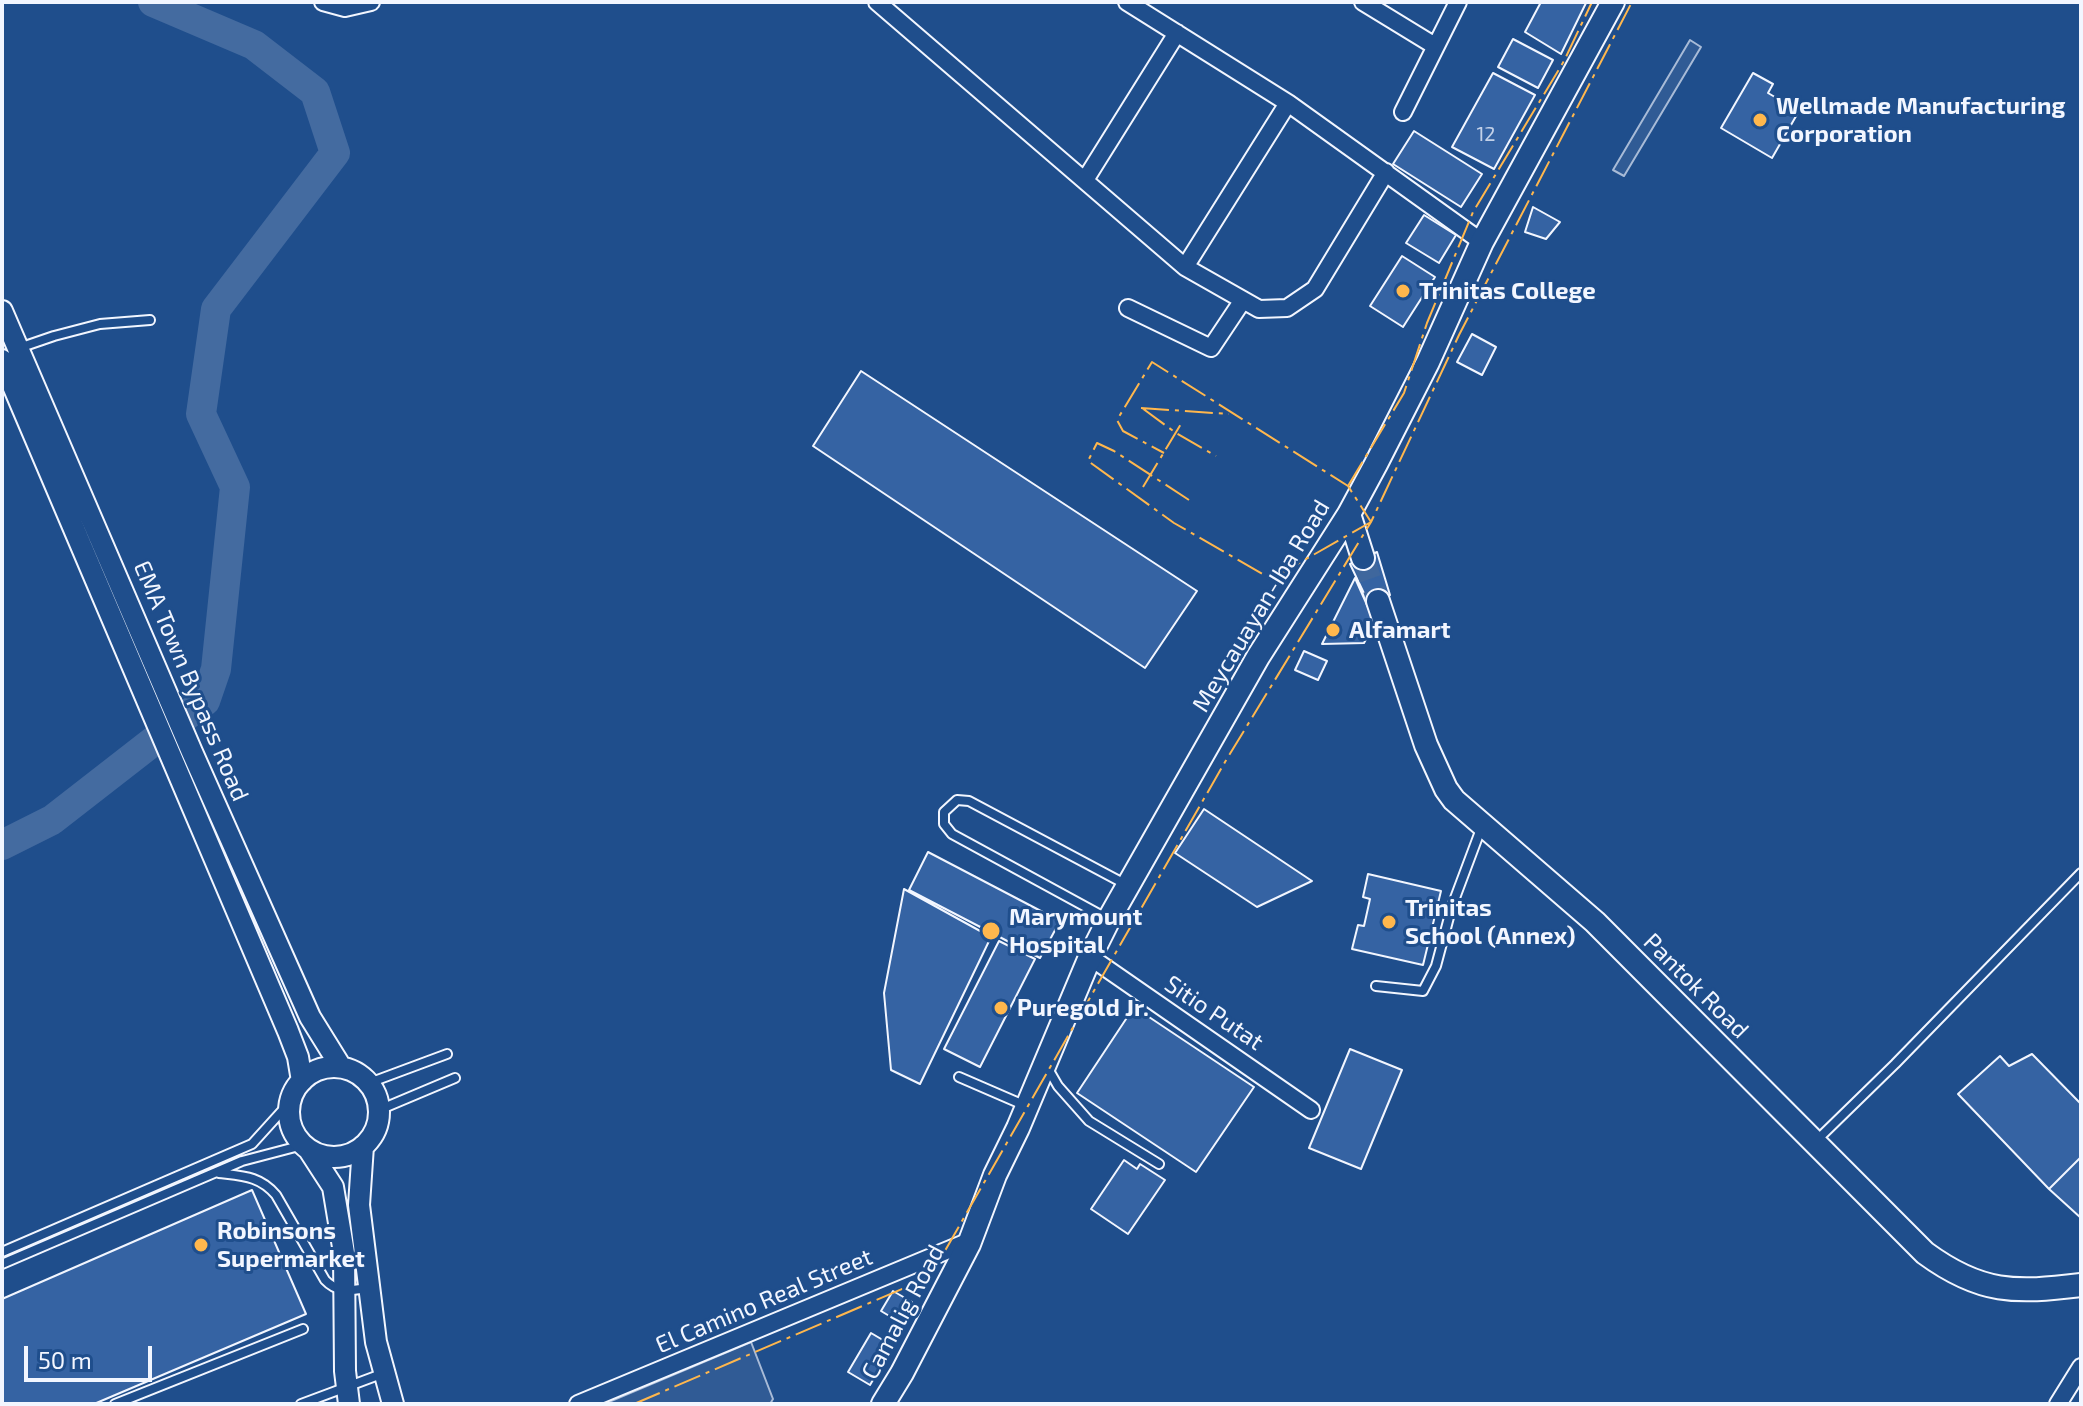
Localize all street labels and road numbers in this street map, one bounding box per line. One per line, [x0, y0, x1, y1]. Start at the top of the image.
street label: Meycauayan-Iba Road [1186, 495, 1336, 717]
street label: EMA Town Bypass Road [127, 556, 255, 806]
street label: Pantok Road [1637, 927, 1755, 1045]
street label: Sitio Putat [1159, 970, 1269, 1056]
street label: Camalig Road [856, 1240, 950, 1384]
street label: El Camino Real Street [651, 1242, 877, 1360]

